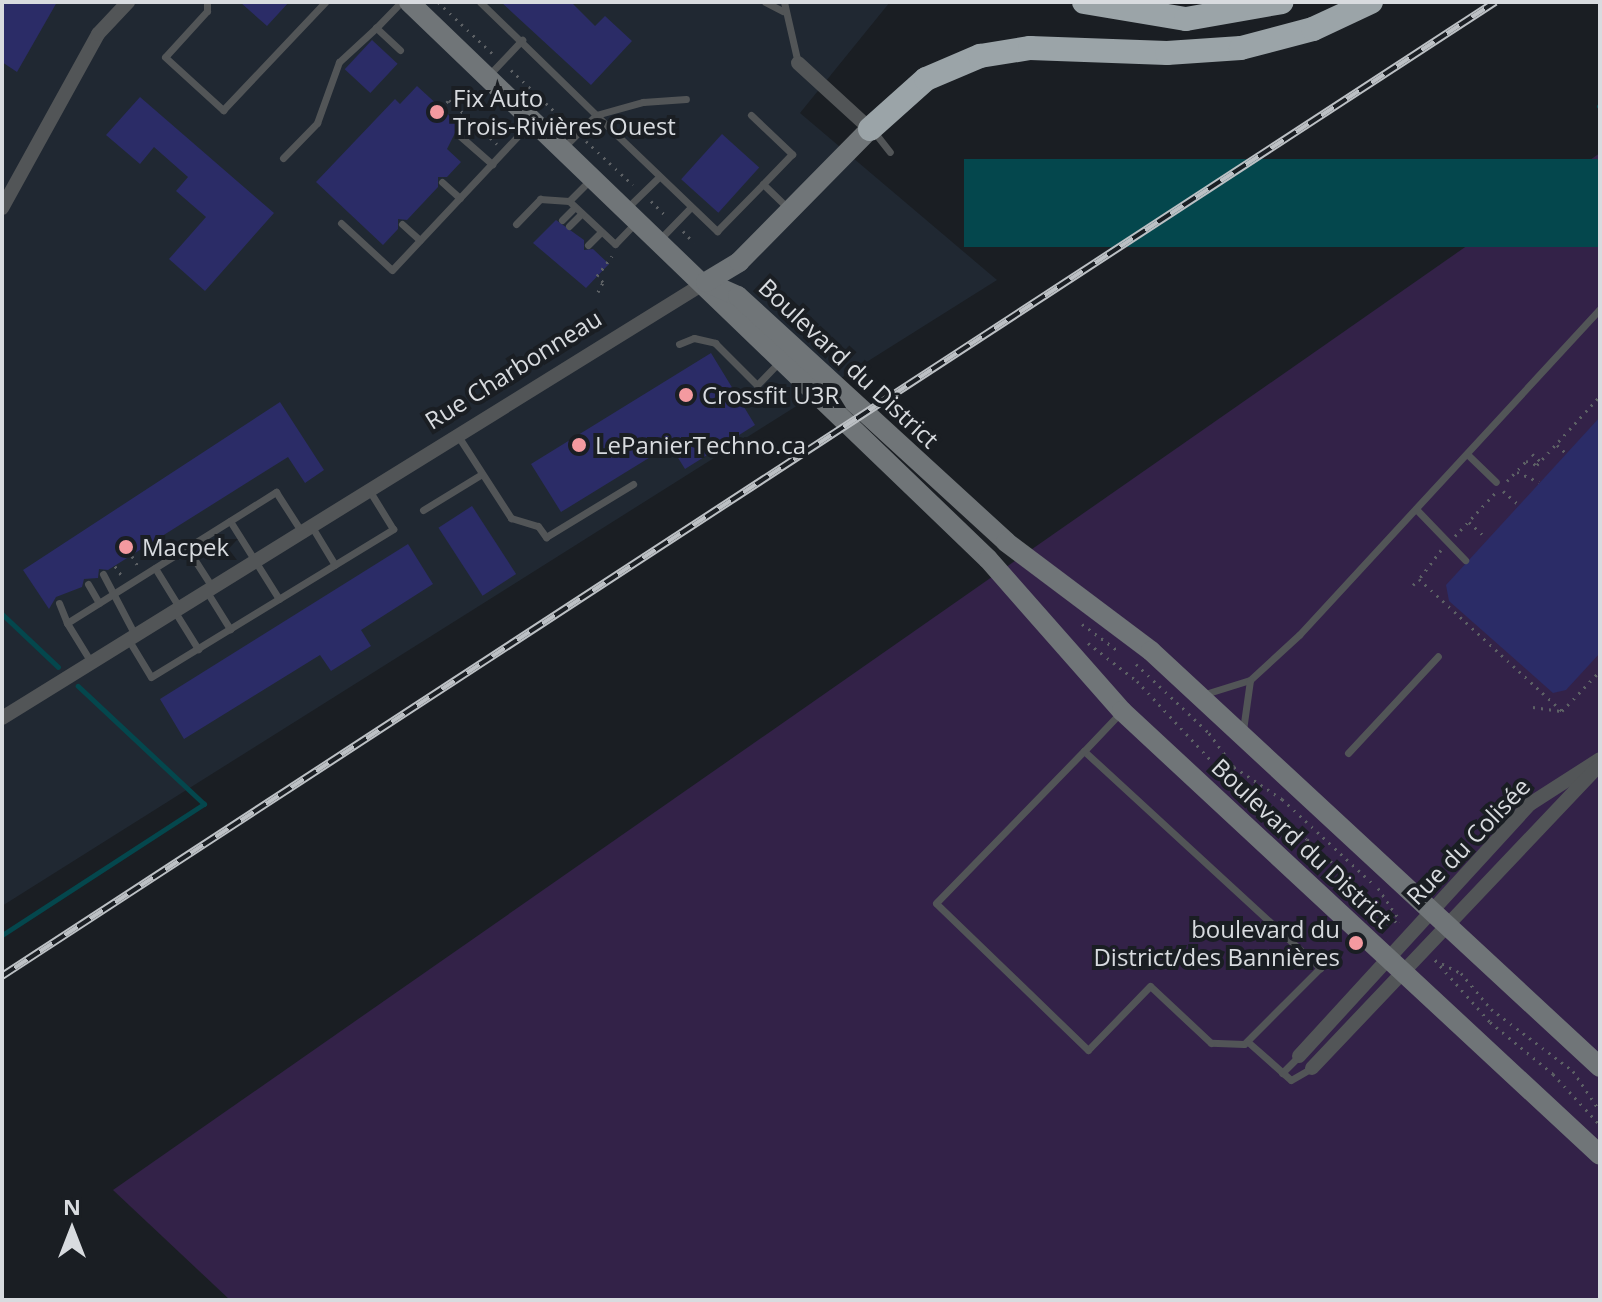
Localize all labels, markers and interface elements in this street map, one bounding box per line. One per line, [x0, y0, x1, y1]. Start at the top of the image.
place label: Fix Auto Trois-Rivières Ouest [453, 84, 676, 140]
marker: Fix Auto Trois-Rivières Ouest [428, 103, 446, 121]
street label: Boulevard du District [753, 272, 945, 454]
street label: Rue Charbonneau [420, 303, 606, 435]
place label: Crossfit U3R [702, 381, 839, 409]
marker: Crossfit U3R [677, 386, 695, 404]
place label: LePanierTechno.ca [595, 431, 806, 459]
marker: LePanierTechno.ca [570, 436, 588, 454]
place label: Macpek [142, 533, 229, 561]
marker: Macpek [117, 538, 135, 556]
street label: Boulevard du District [1206, 752, 1398, 934]
street label: Rue du Colisée [1400, 772, 1536, 910]
place label: boulevard du District/des Bannières [1093, 915, 1340, 971]
marker: boulevard du District/des Bannières [1347, 934, 1365, 952]
north arrow [32, 1190, 112, 1270]
text: N [63, 1191, 81, 1221]

